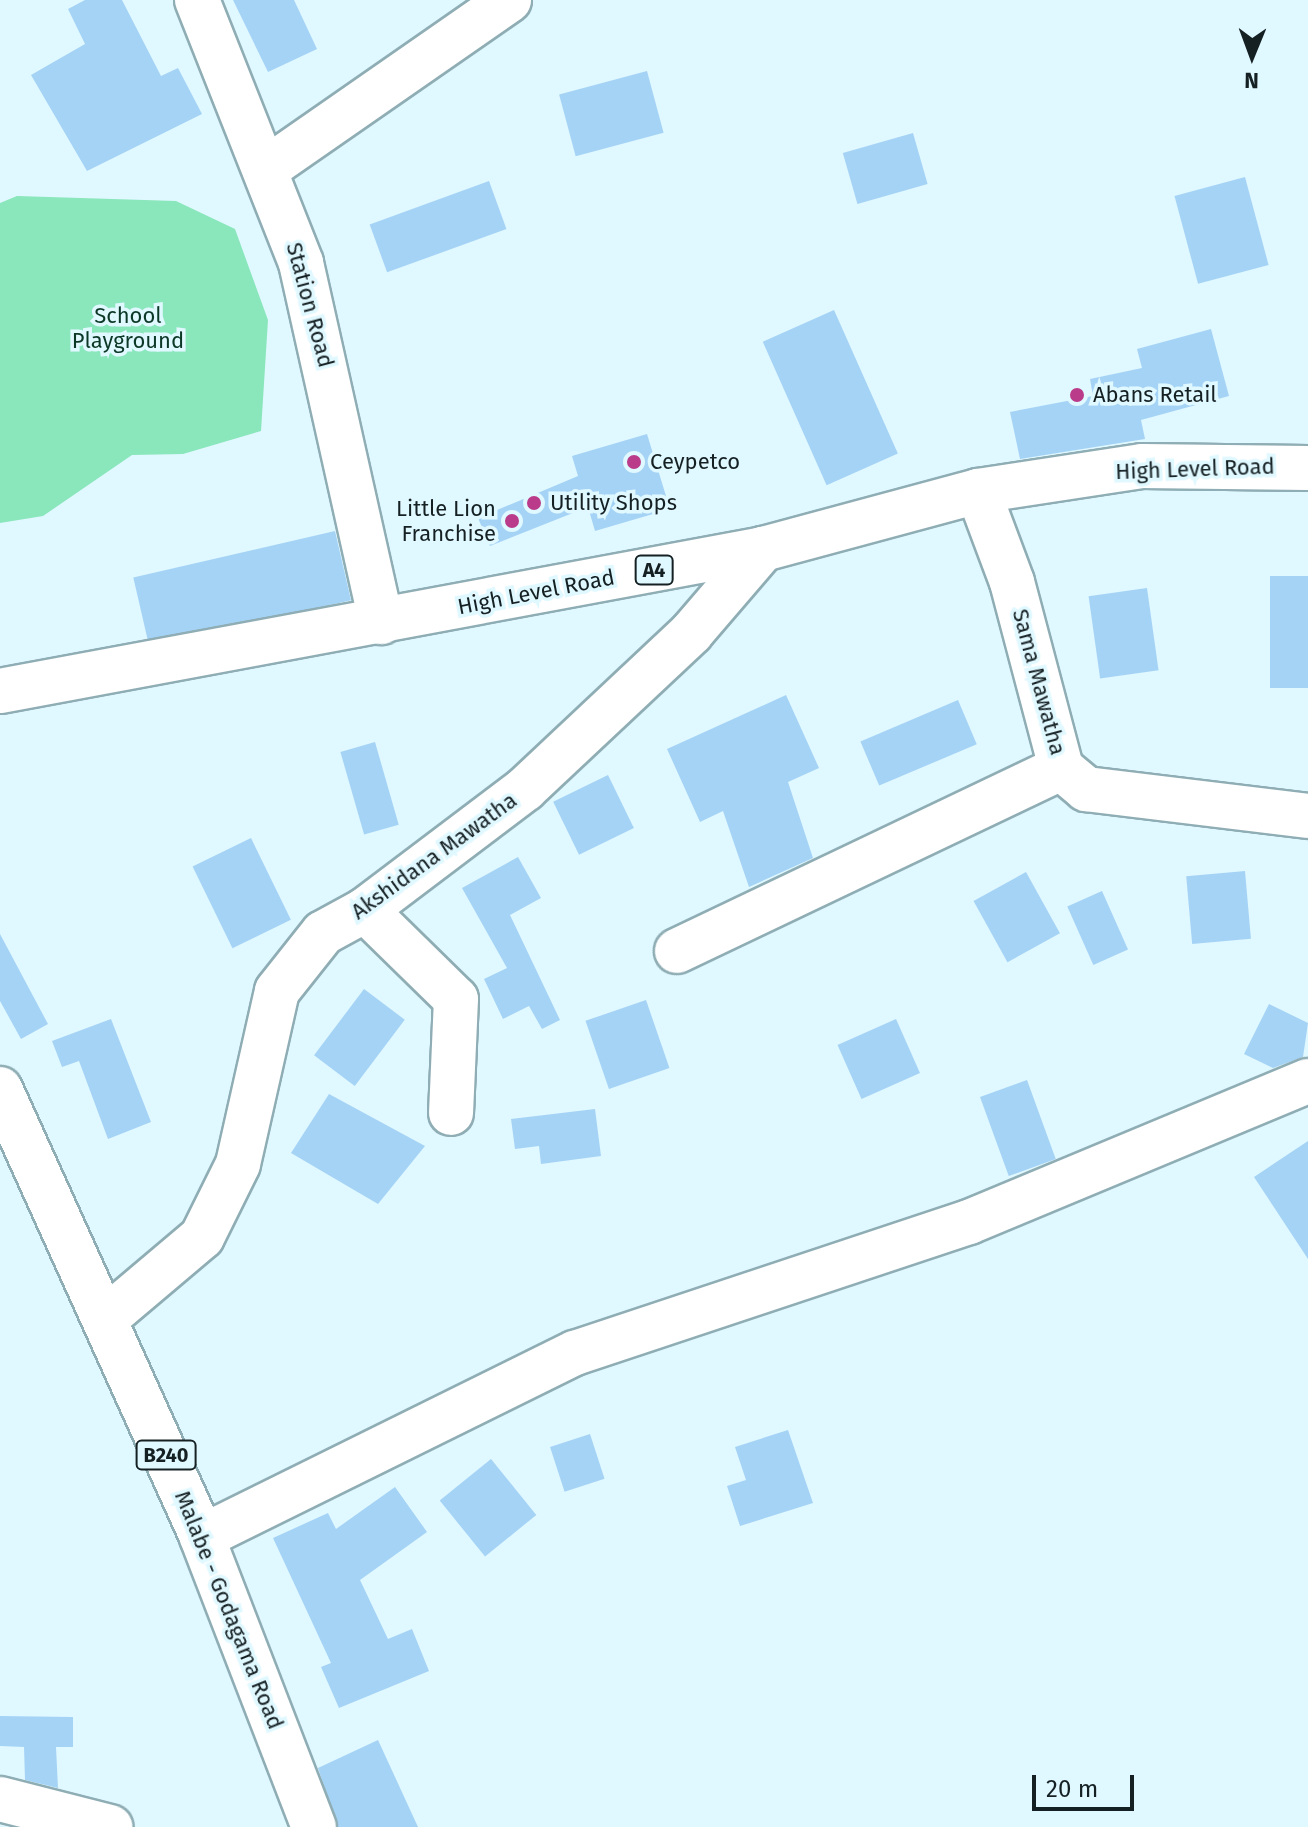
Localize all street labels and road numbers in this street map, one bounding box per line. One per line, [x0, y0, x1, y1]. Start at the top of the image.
street label: Station Road [281, 240, 339, 370]
street label: High Level Road [1115, 453, 1275, 485]
road number: A4 [634, 554, 674, 586]
street label: High Level Road [455, 564, 617, 620]
street label: Sama Mawatha [1007, 606, 1071, 758]
street label: Akshidana Mawatha [346, 787, 522, 925]
road number: B240 [134, 1439, 198, 1471]
street label: Malabe - Godagama Road [169, 1487, 289, 1733]

